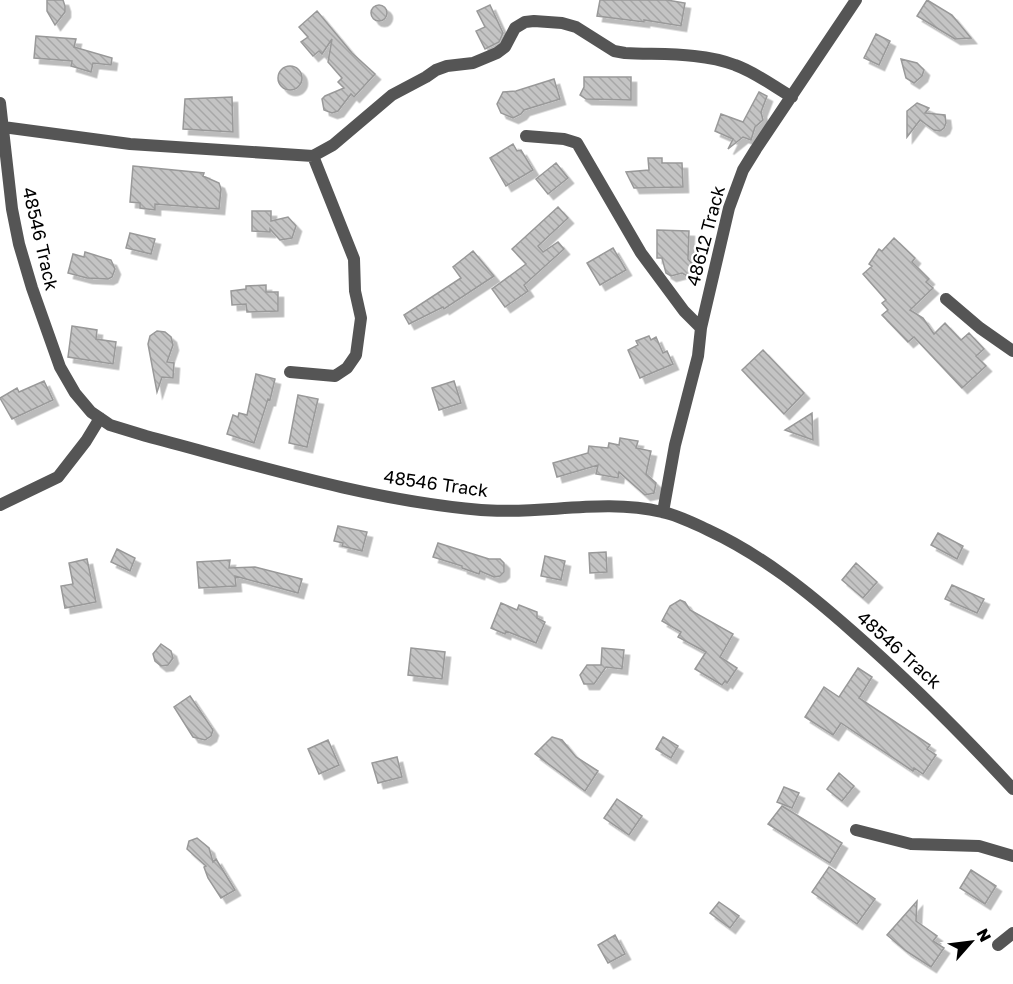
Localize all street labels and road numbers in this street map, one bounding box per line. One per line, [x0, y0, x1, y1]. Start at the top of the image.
street label: 48612 Track [681, 183, 729, 288]
street label: 48546 Track [18, 185, 64, 293]
street label: 48546 Track [382, 465, 490, 501]
street label: 48546 Track [853, 606, 946, 693]

